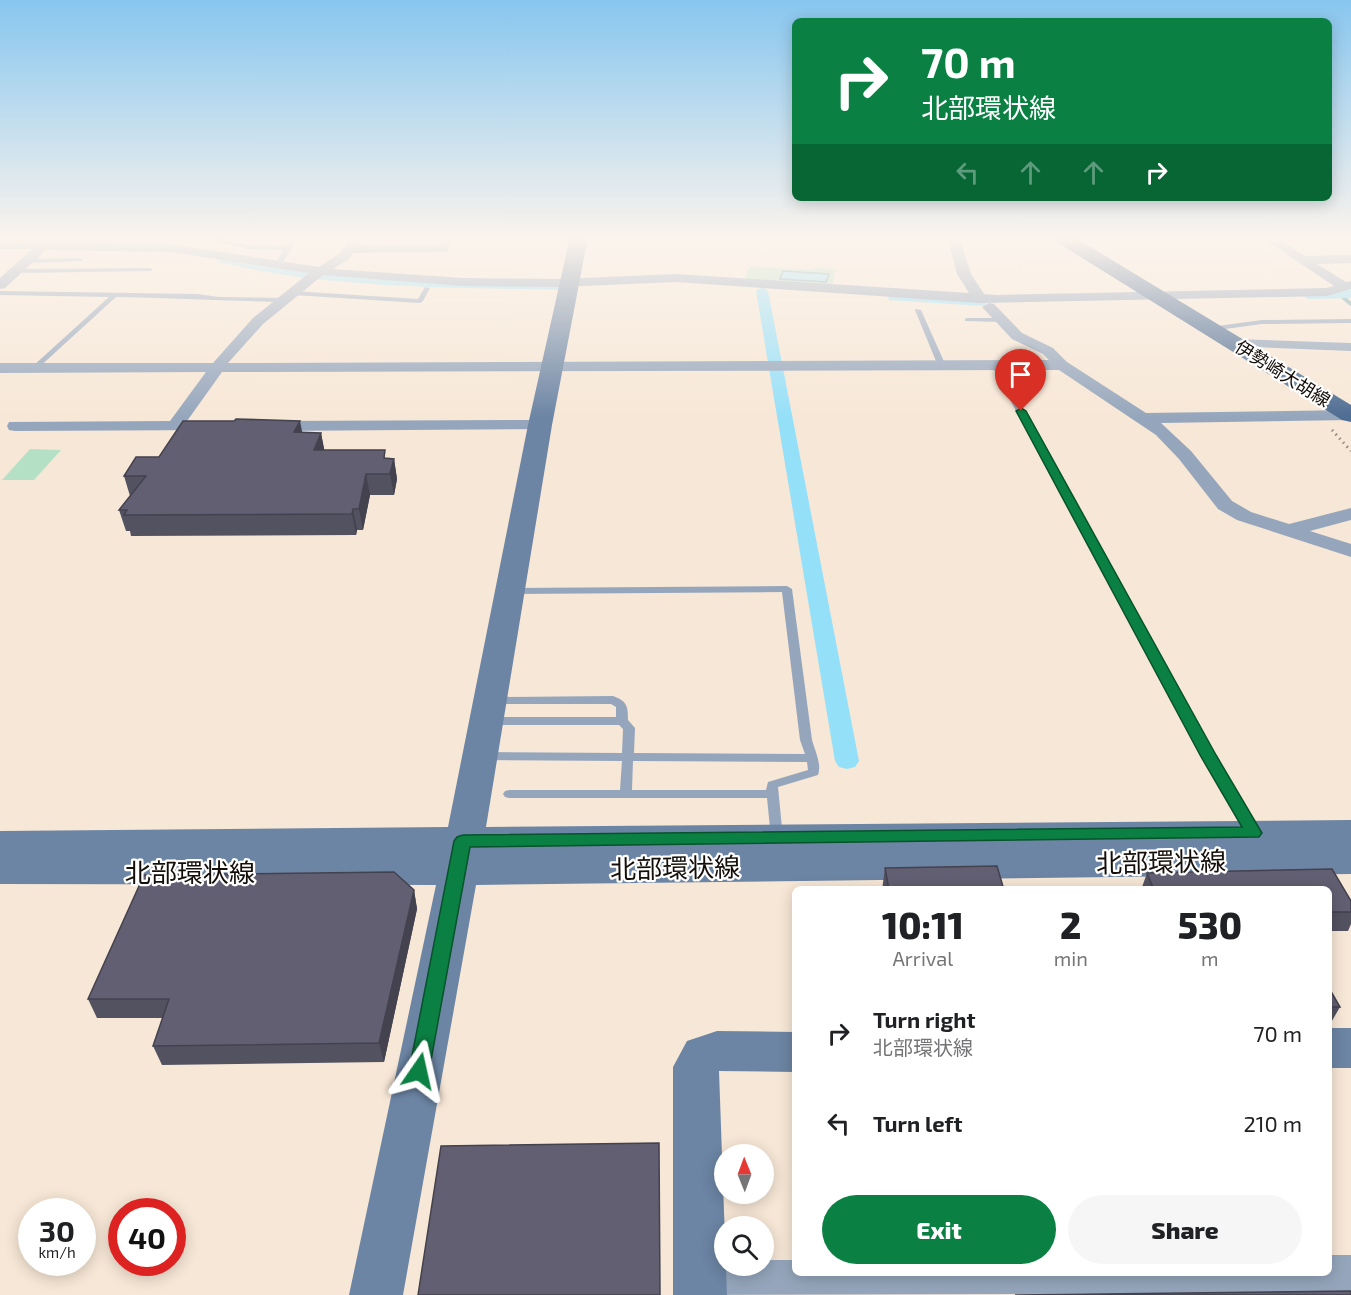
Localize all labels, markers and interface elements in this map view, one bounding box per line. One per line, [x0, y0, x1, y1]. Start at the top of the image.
text: 70 m [921, 36, 1016, 86]
icon: right [822, 42, 900, 120]
text: 北部環状線 [921, 91, 1056, 123]
icon: left [951, 156, 984, 189]
icon: ahead [1014, 156, 1047, 189]
icon: ahead [1077, 156, 1110, 189]
icon: right [1140, 156, 1173, 189]
street label: 伊勢崎大胡線 [1231, 335, 1335, 411]
pin [995, 349, 1046, 411]
icon: arrive [1004, 358, 1037, 391]
street label: 北部環状線 [1096, 844, 1226, 878]
street label: 北部環状線 [610, 850, 740, 884]
street label: 北部環状線 [125, 856, 255, 887]
text: 10:11 [882, 903, 964, 946]
text: 2 [1060, 903, 1081, 946]
text: 530 [1178, 903, 1242, 946]
text: Arrival [892, 946, 953, 970]
text: min [1054, 946, 1088, 970]
text: m [1201, 946, 1219, 970]
text: Turn right [873, 1006, 975, 1032]
icon: right [822, 1017, 855, 1050]
text: 70 m [1253, 1020, 1302, 1046]
text: 北部環状線 [873, 1035, 973, 1059]
position arrow [387, 1039, 451, 1103]
icon: left [822, 1107, 855, 1140]
text: Turn left [873, 1110, 962, 1136]
text: 210 m [1243, 1110, 1302, 1136]
north arrow [714, 1144, 774, 1204]
map controls [714, 1144, 774, 1276]
button: Exit [822, 1195, 1056, 1264]
button: Share [1068, 1195, 1302, 1264]
speed limit sign: 40 [108, 1198, 186, 1276]
text: 30 [39, 1212, 75, 1248]
button: search [714, 1216, 774, 1276]
text: km/h [38, 1243, 76, 1261]

